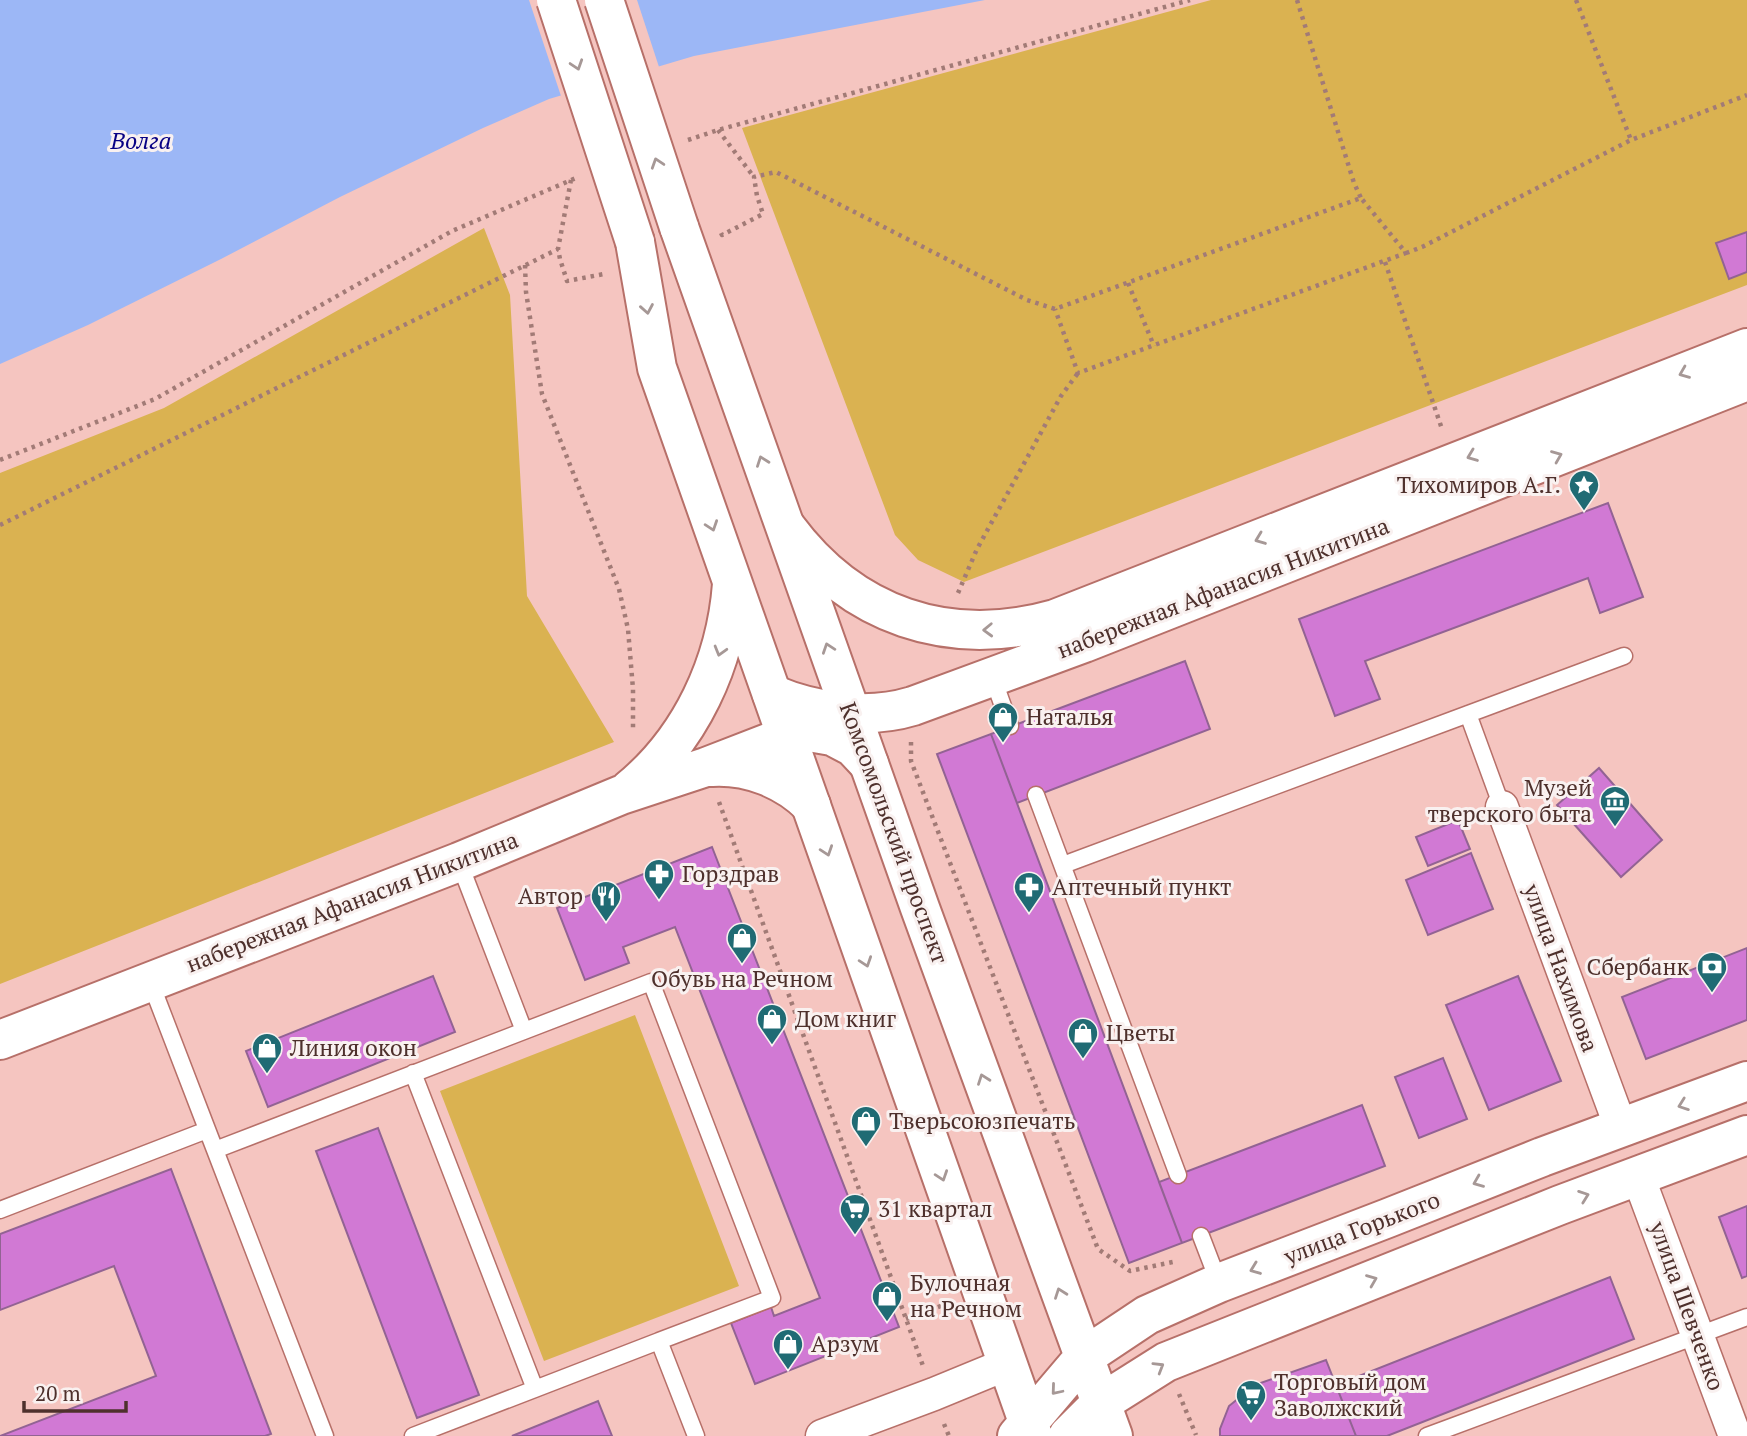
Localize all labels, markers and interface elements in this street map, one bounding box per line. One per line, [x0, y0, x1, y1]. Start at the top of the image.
one-way arrow [569, 58, 583, 70]
water label: Волга [110, 124, 171, 156]
one-way arrow [651, 157, 666, 169]
one-way arrow [638, 303, 653, 315]
one-way arrow [1678, 364, 1690, 378]
one-way arrow [1466, 448, 1478, 462]
one-way arrow [1551, 451, 1563, 465]
one-way arrow [756, 456, 770, 468]
place icon: Тихомиров А.Г. [1567, 468, 1601, 512]
place label: Тихомиров А.Г. [1397, 469, 1561, 500]
street label: набережная Афанасия Никитина [1052, 510, 1394, 665]
one-way arrow [704, 520, 718, 532]
one-way arrow [1255, 530, 1267, 544]
one-way arrow [982, 622, 993, 637]
one-way arrow [822, 642, 836, 654]
one-way arrow [713, 644, 728, 656]
street label: Комсомольский проспект [833, 698, 956, 968]
shop icon: Наталья [986, 700, 1020, 744]
place label: Наталья [1026, 701, 1113, 732]
place label: Музей тверского быта [1427, 772, 1592, 829]
museum icon: Музей тверского быта [1598, 784, 1632, 828]
street label: набережная Афанасия Никитина [181, 824, 523, 979]
one-way arrow [819, 844, 833, 856]
pharmacy icon: Горздрав [642, 857, 676, 901]
place label: Горздрав [682, 858, 779, 889]
pharmacy icon: Аптечный пункт [1012, 870, 1046, 914]
place label: Аптечный пункт [1052, 871, 1231, 902]
restaurant icon: Автор [589, 879, 623, 923]
street label: улица Нахимова [1516, 879, 1606, 1057]
place label: Автор [518, 880, 583, 911]
shop icon: Обувь на Речном [725, 921, 759, 965]
bank icon: Сбербанк [1695, 950, 1729, 994]
place label: Сбербанк [1587, 951, 1690, 982]
one-way arrow [858, 955, 872, 967]
place label: Обувь на Речном [651, 963, 833, 994]
shop icon: Дом книг [755, 1002, 789, 1046]
place label: Дом книг [795, 1003, 896, 1034]
shop icon: Цветы [1066, 1016, 1100, 1060]
place label: Цветы [1106, 1017, 1175, 1048]
shop icon: Линия окон [250, 1031, 284, 1075]
place label: Линия окон [289, 1032, 417, 1063]
one-way arrow [977, 1073, 991, 1085]
one-way arrow [1678, 1097, 1690, 1111]
shop icon: Тверьсоюзпечать [849, 1104, 883, 1148]
place label: Тверьсоюзпечать [889, 1105, 1075, 1136]
one-way arrow [933, 1170, 947, 1182]
one-way arrow [1473, 1174, 1485, 1188]
street label: улица Горького [1279, 1184, 1444, 1272]
one-way arrow [1577, 1190, 1589, 1204]
supermarket icon: 31 квартал [838, 1192, 872, 1236]
place label: 31 квартал [878, 1193, 992, 1224]
street label: улица Шевченко [1642, 1216, 1732, 1395]
one-way arrow [1250, 1260, 1262, 1274]
place label: Булочная на Речном [910, 1267, 1022, 1324]
one-way arrow [1366, 1274, 1378, 1288]
shop icon: Булочная на Речном [870, 1279, 904, 1323]
one-way arrow [1055, 1287, 1069, 1299]
shop icon: Арзум [771, 1327, 805, 1371]
place label: Арзум [811, 1328, 879, 1359]
one-way arrow [1152, 1362, 1165, 1375]
place label: Торговый дом Заволжский [1274, 1366, 1427, 1423]
scale bar [24, 1370, 126, 1414]
supermarket icon: Торговый дом Заволжский [1234, 1378, 1268, 1422]
text: 20 m [35, 1379, 81, 1407]
one-way arrow [1052, 1381, 1064, 1394]

